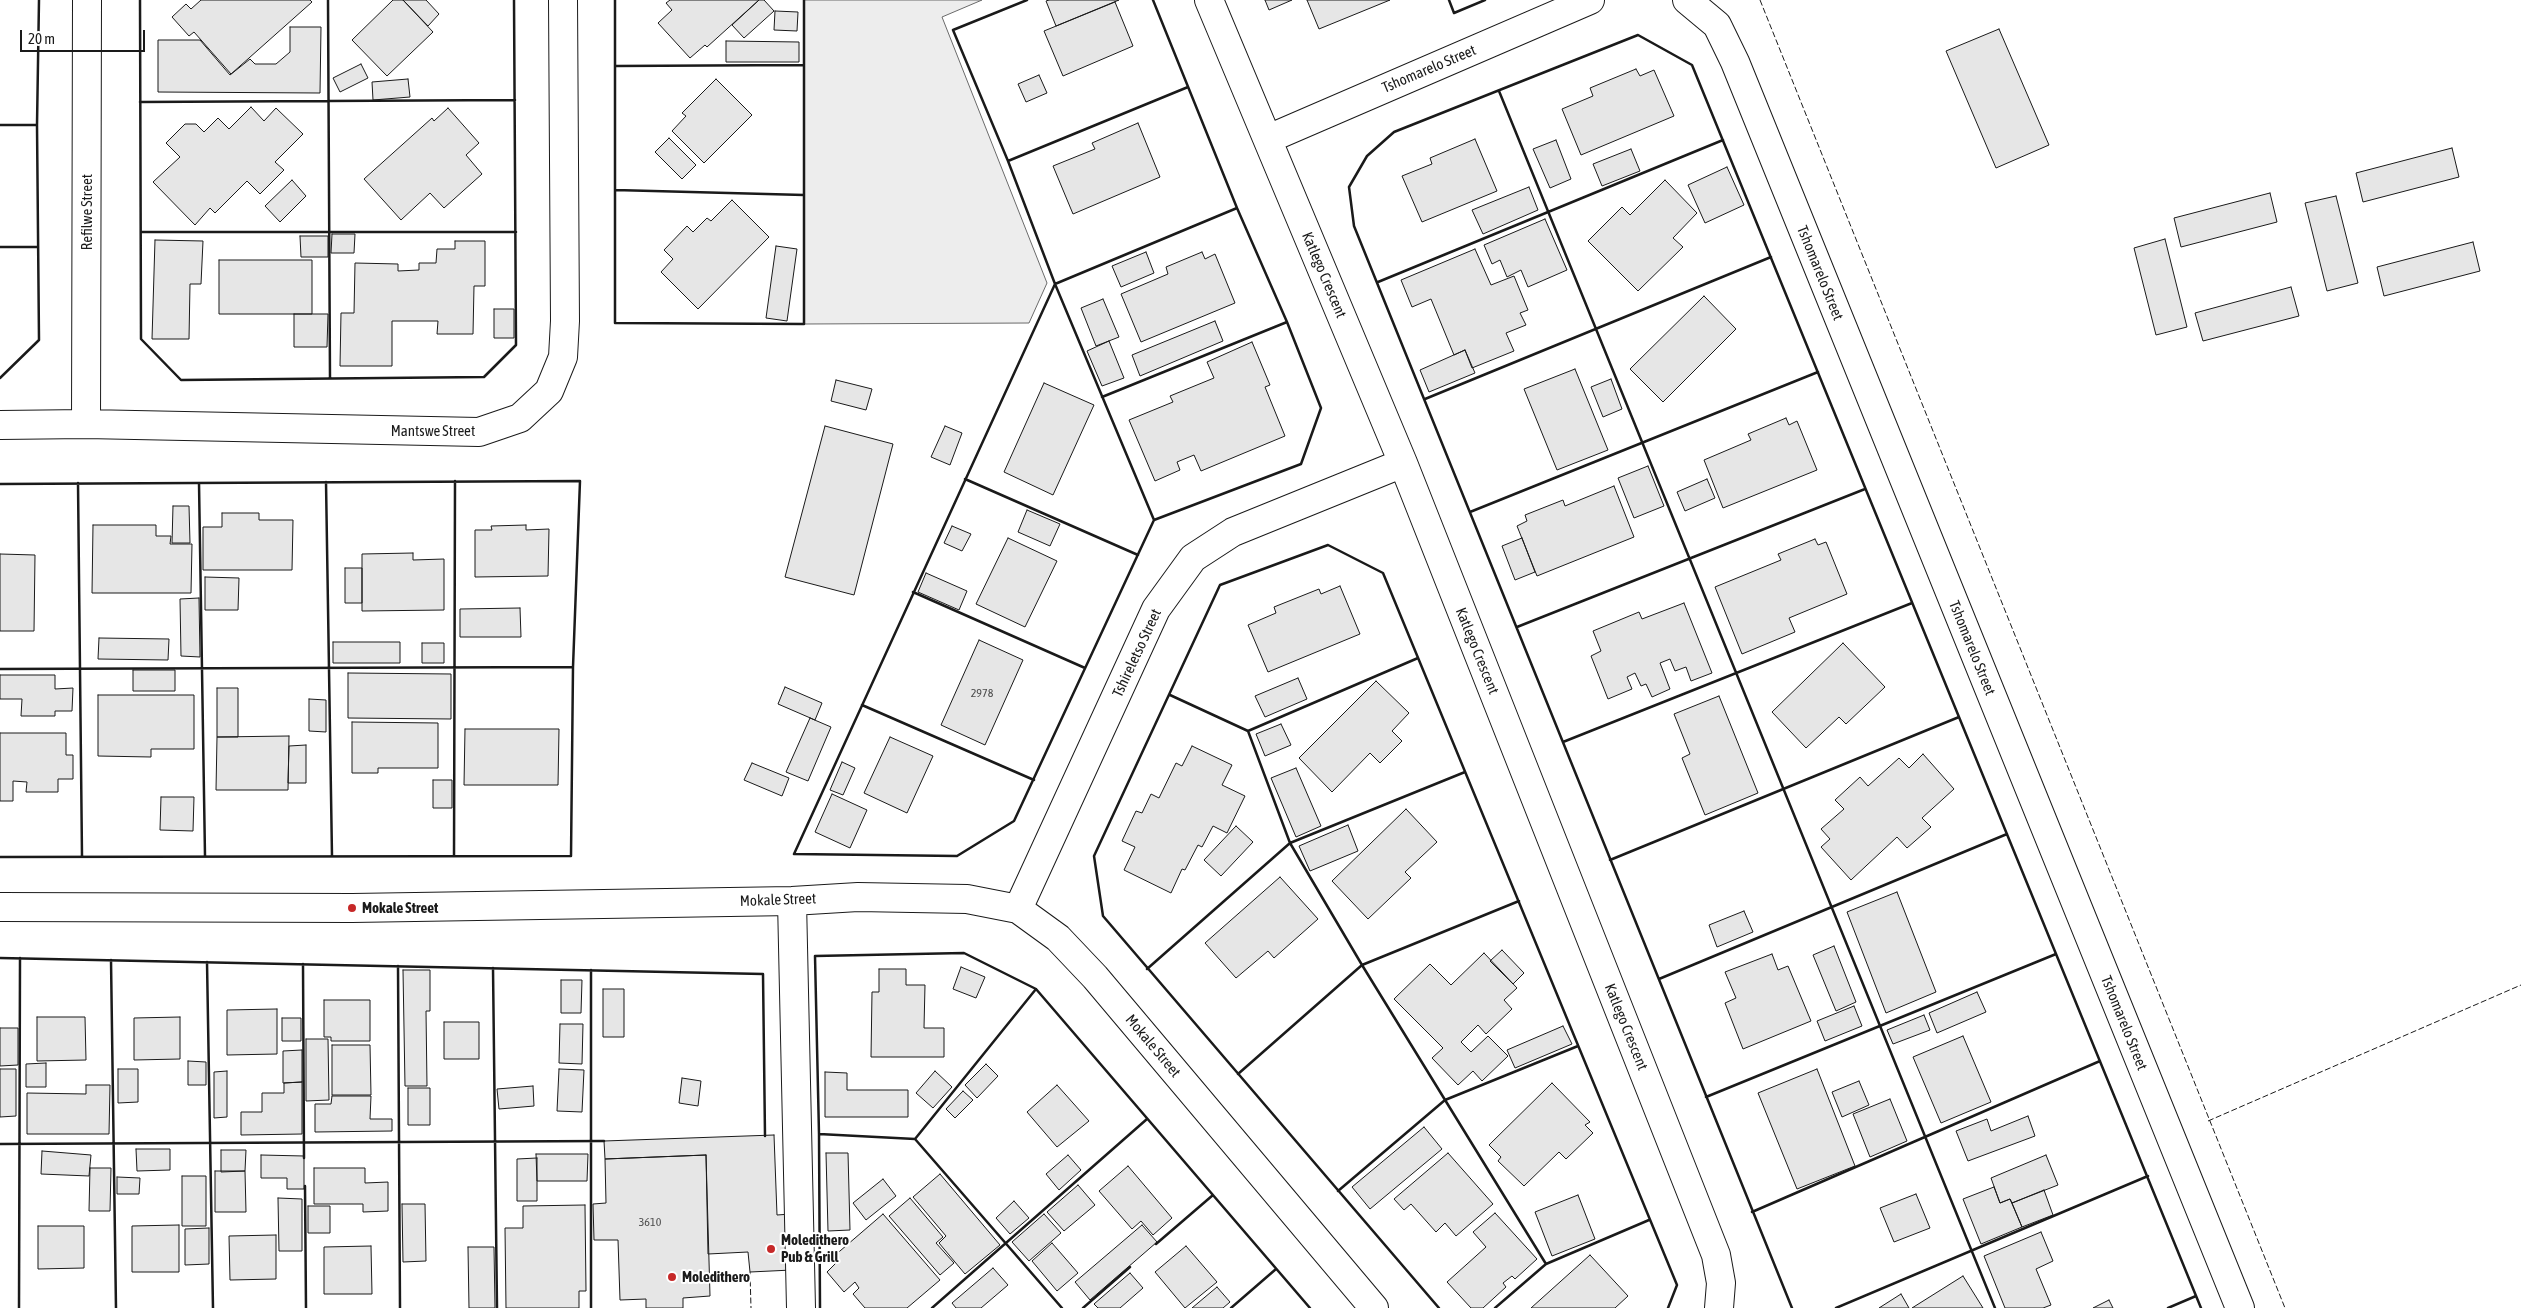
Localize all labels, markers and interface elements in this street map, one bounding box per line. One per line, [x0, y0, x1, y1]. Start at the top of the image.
scale bar [22, 20, 148, 52]
text: 20 m [28, 30, 55, 47]
street label: Tshomarelo Street [1379, 41, 1479, 97]
street label: Refilwe Street [78, 174, 96, 250]
street label: Tshomarelo Street [1793, 223, 1847, 323]
street label: Katlego Crescent [1298, 229, 1350, 321]
street label: Mantswe Street [391, 422, 475, 440]
street label: Tshomarelo Street [1945, 598, 1999, 698]
street label: Katlego Crescent [1452, 605, 1502, 697]
street label: Tshireletso Street [1109, 606, 1165, 700]
house number: 2978 [971, 686, 993, 700]
street label: Mokale Street [740, 890, 816, 910]
place label: Mokale Street [362, 899, 438, 917]
marker: Mokale Street [346, 902, 358, 914]
street label: Tshomarelo Street [2097, 973, 2151, 1073]
street label: Katlego Crescent [1601, 981, 1651, 1073]
street label: Mokale Street [1122, 1011, 1184, 1081]
house number: 3610 [639, 1215, 661, 1229]
place label: Moledithero Pub & Grill [781, 1231, 849, 1266]
marker: Moledithero Pub & Grill [765, 1243, 777, 1255]
place label: Moledithero [682, 1268, 750, 1286]
marker: Moledithero [666, 1271, 678, 1283]

